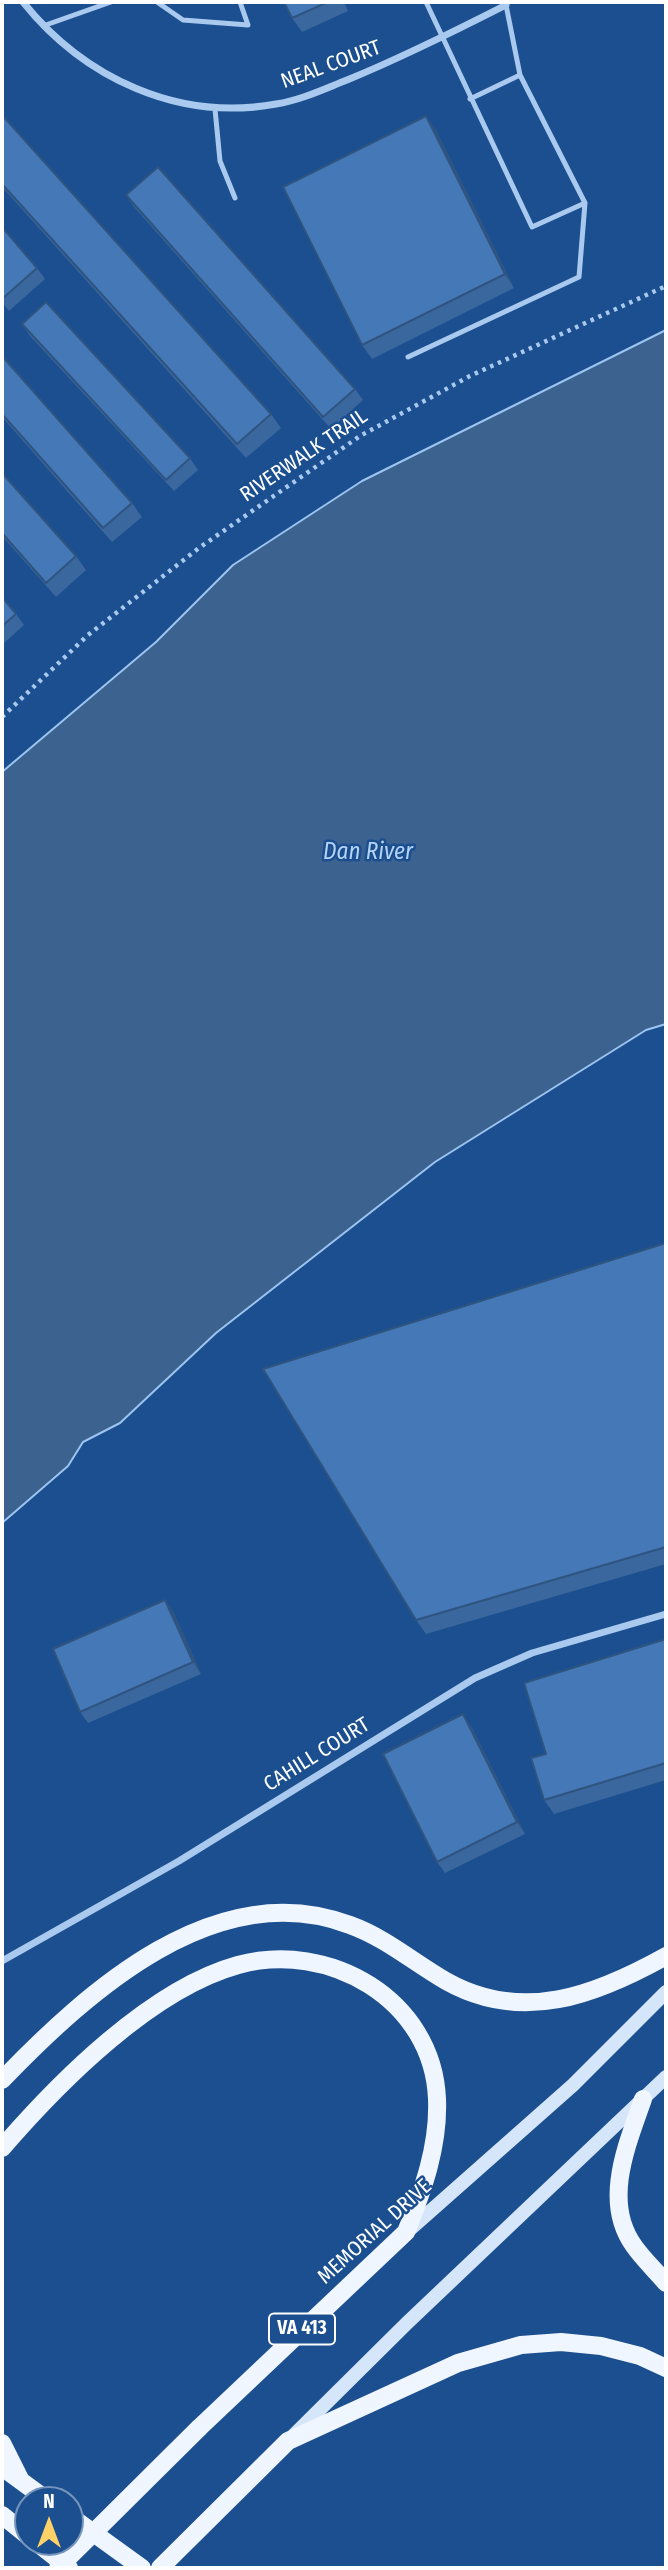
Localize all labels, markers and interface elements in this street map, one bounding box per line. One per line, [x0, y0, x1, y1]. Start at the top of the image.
street label: NEAL COURT [278, 35, 384, 95]
street label: RIVERWALK TRAIL [236, 404, 372, 508]
water label: Dan River [323, 839, 413, 867]
street label: CAHILL COURT [259, 1713, 375, 1797]
street label: MEMORIAL DRIVE [313, 2174, 437, 2290]
road number: VA 413 [269, 2314, 335, 2344]
north arrow [14, 2486, 84, 2556]
text: N [43, 2490, 55, 2513]

